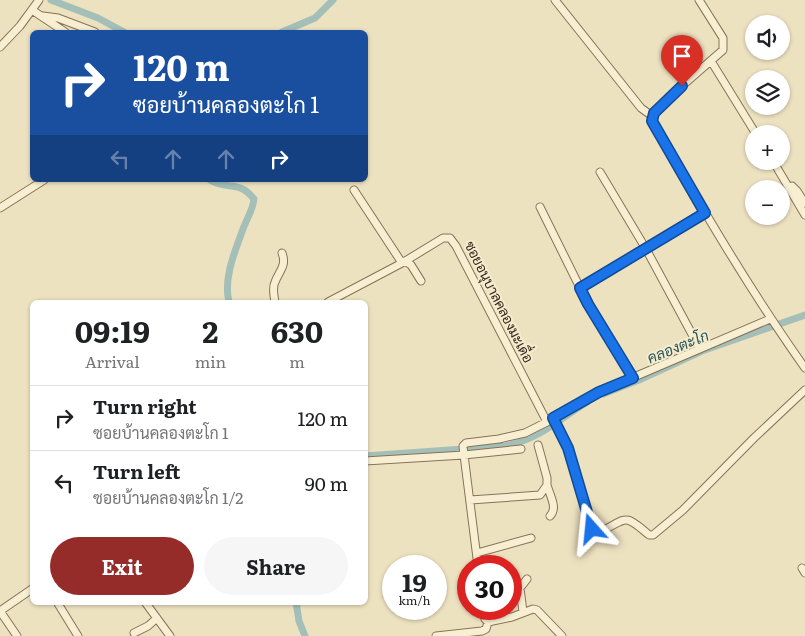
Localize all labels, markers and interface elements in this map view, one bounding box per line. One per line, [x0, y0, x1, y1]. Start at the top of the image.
map controls [745, 15, 790, 225]
button: sound [745, 15, 790, 60]
pin [661, 35, 703, 86]
text: 120 m [133, 40, 230, 92]
icon: arrive [668, 42, 696, 70]
icon: right [50, 50, 115, 115]
button: layers [745, 70, 790, 115]
text: ซอยบ้านคลองตะโก 1 [133, 87, 319, 120]
button: + [745, 125, 790, 170]
icon: left [106, 145, 134, 173]
icon: ahead [159, 145, 187, 173]
icon: ahead [212, 145, 240, 173]
icon: right [265, 145, 293, 173]
button: − [745, 180, 790, 225]
street label: ซอยอนุบาลคลองมะเดื่อ [460, 237, 540, 366]
text: 09:19 [75, 308, 150, 352]
text: 2 [202, 308, 218, 352]
text: 630 [271, 308, 323, 352]
water label: คลองตะโก [643, 323, 712, 368]
text: Arrival [85, 349, 140, 373]
text: min [195, 349, 226, 373]
text: m [289, 349, 305, 373]
text: Turn right [93, 392, 197, 420]
icon: right [50, 404, 78, 432]
text: 120 m [297, 404, 348, 432]
text: ซอยบ้านคลองตะโก 1 [93, 420, 229, 444]
text: Turn left [93, 457, 180, 485]
icon: left [50, 469, 78, 497]
text: 90 m [305, 469, 348, 497]
text: ซอยบ้านคลองตะโก 1/2 [93, 485, 243, 509]
position arrow [565, 502, 617, 554]
button: Exit [50, 537, 194, 595]
button: Share [204, 537, 348, 595]
speed limit sign: 30 [457, 555, 522, 620]
text: 19 [402, 563, 427, 600]
text: km/h [399, 591, 430, 609]

